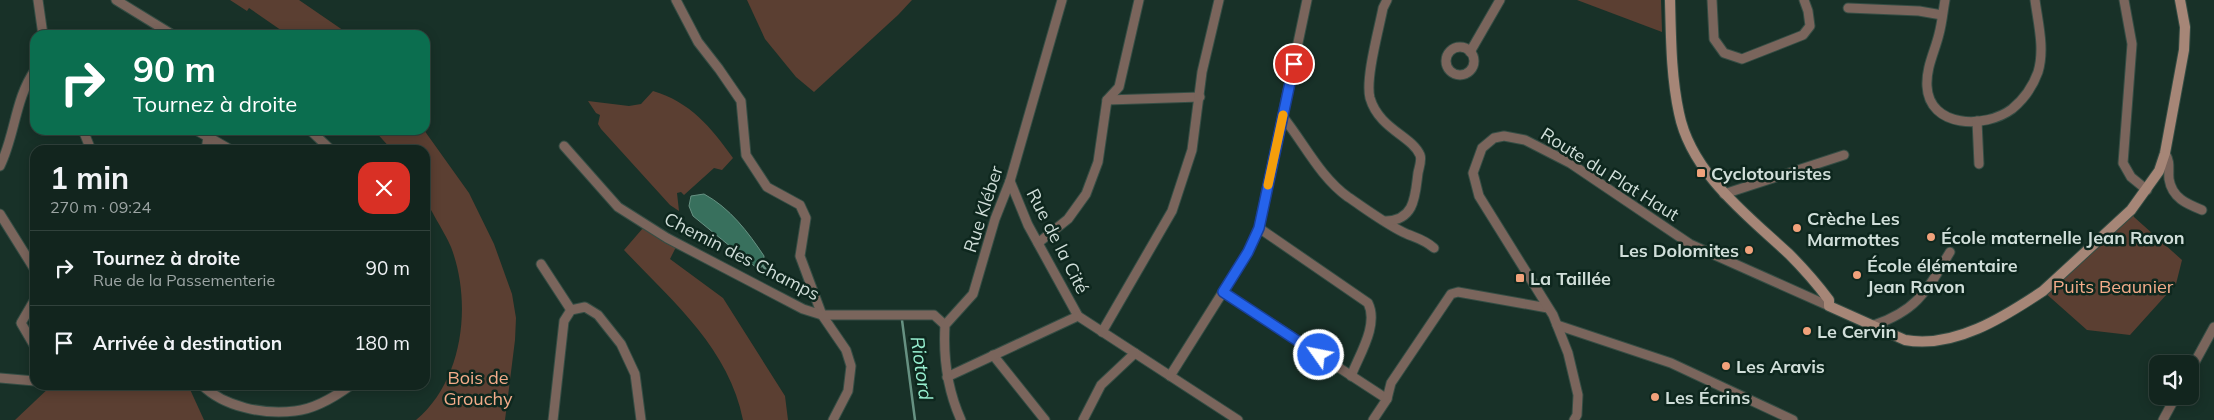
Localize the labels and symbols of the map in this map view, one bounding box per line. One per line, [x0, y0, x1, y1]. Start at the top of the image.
pin [1273, 43, 1315, 85]
street label: Route du Plat Haut [1537, 122, 1683, 226]
street label: Rue Kléber [958, 162, 1008, 255]
place label: Cyclotouristes [1711, 162, 1831, 185]
marker: Cyclotouristes [1695, 167, 1707, 179]
street label: Rue de la Cité [1022, 185, 1094, 297]
street label: Chemin des Champs [660, 207, 824, 305]
place label: Crèche Les Marmottes [1807, 207, 1900, 251]
marker: Crèche Les Marmottes [1791, 222, 1803, 234]
place label: École maternelle Jean Ravon [1941, 226, 2185, 249]
marker: École maternelle Jean Ravon [1925, 231, 1937, 243]
place label: Les Dolomites [1619, 239, 1739, 262]
marker: Les Dolomites [1743, 244, 1755, 256]
place label: École élémentaire Jean Ravon [1867, 254, 2018, 298]
place label: La Taillée [1530, 267, 1611, 290]
marker: École élémentaire Jean Ravon [1851, 269, 1863, 281]
marker: La Taillée [1514, 272, 1526, 284]
park label: Puits Beaunier [2053, 275, 2174, 298]
place label: Le Cervin [1817, 320, 1896, 343]
marker: Le Cervin [1801, 325, 1813, 337]
position arrow [1292, 328, 1344, 380]
water label: Riotord [906, 335, 938, 402]
place label: Les Aravis [1736, 355, 1825, 378]
marker: Les Aravis [1720, 360, 1732, 372]
park label: Bois de Grouchy [443, 366, 513, 410]
place label: Les Écrins [1665, 386, 1750, 409]
marker: Les Écrins [1649, 391, 1661, 403]

